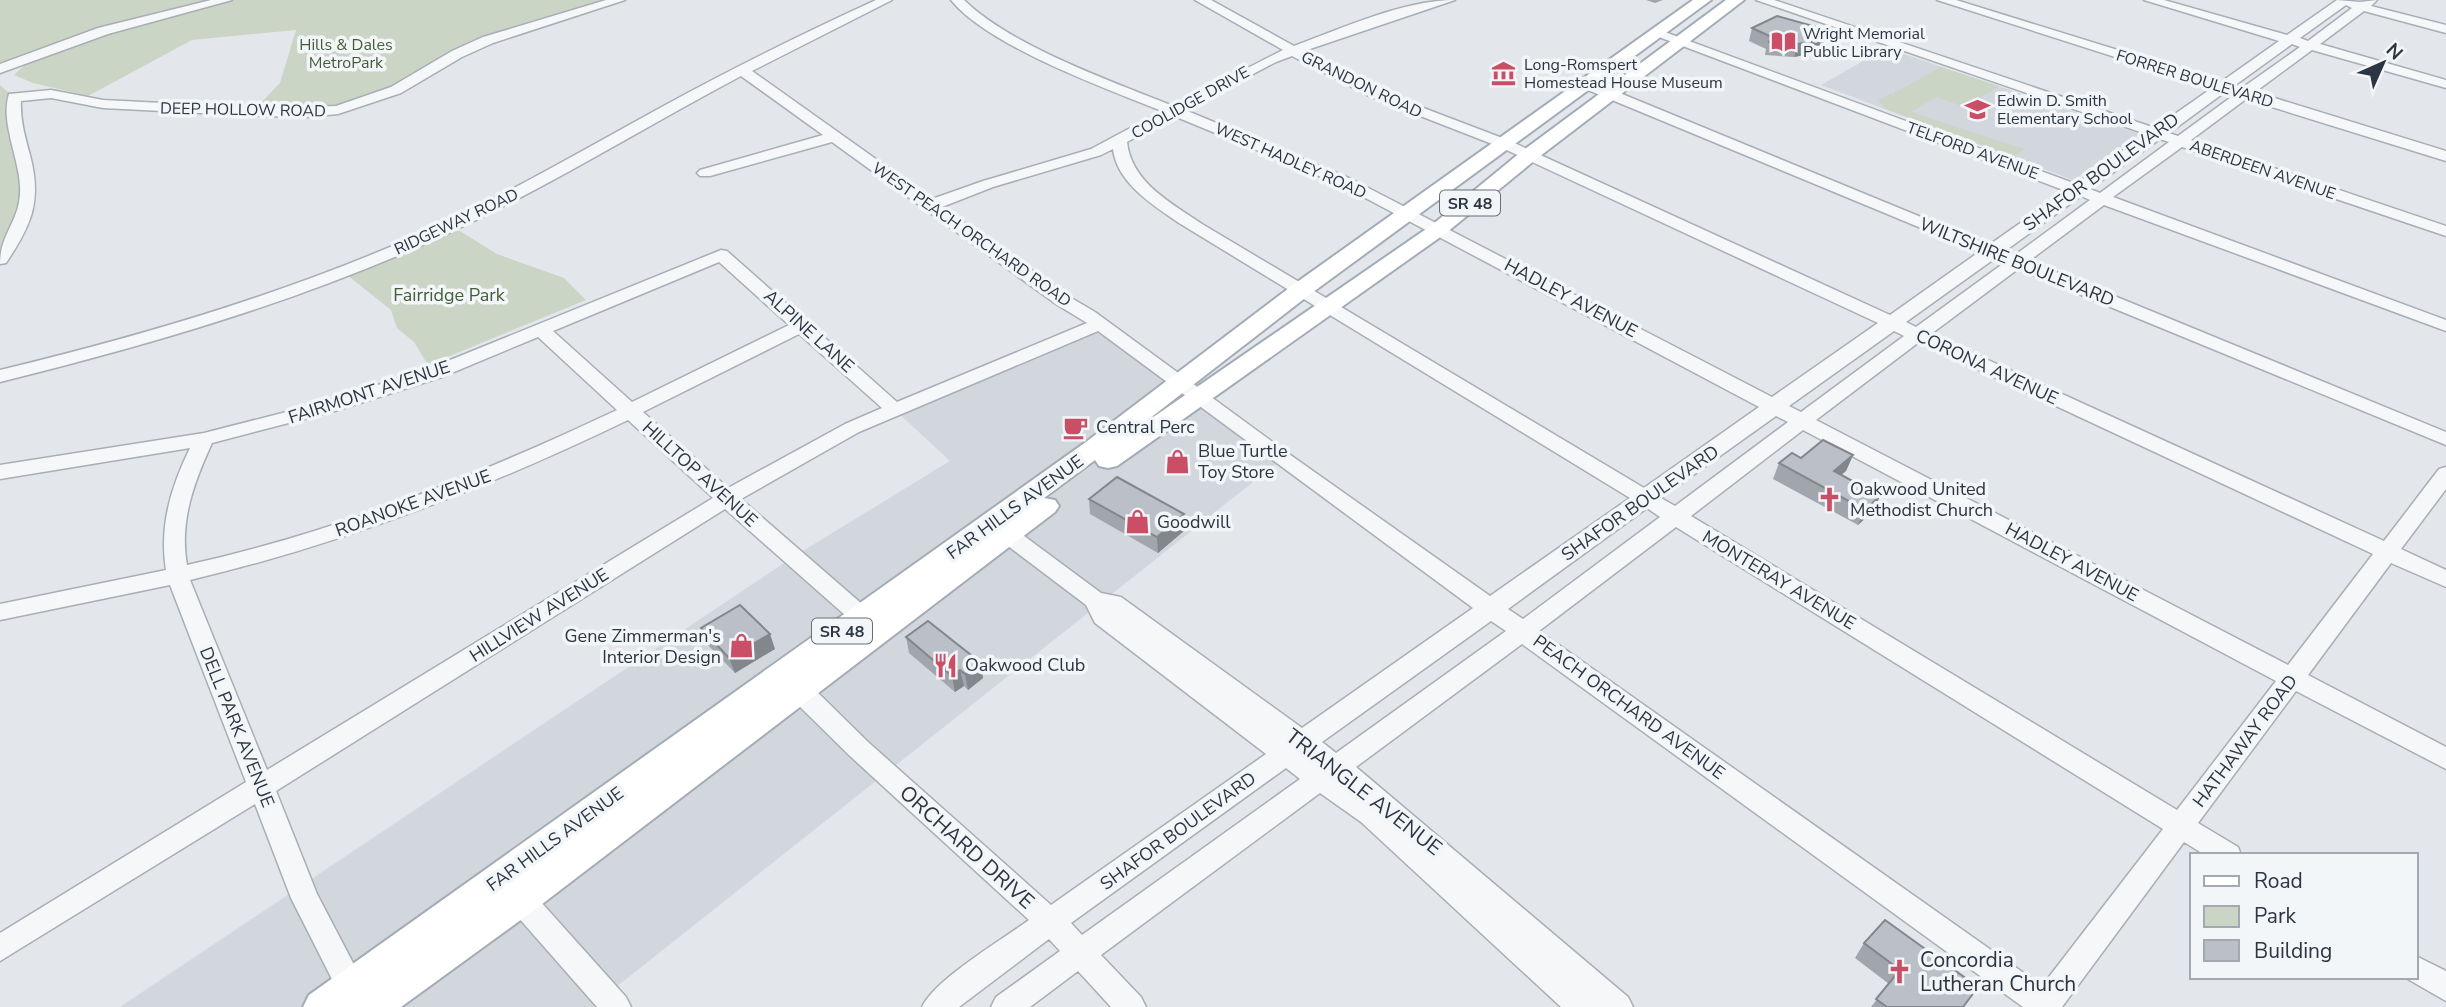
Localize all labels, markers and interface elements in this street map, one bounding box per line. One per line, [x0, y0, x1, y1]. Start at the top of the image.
place label: Wright Memorial Public Library [1803, 23, 1925, 63]
library icon: Wright Memorial Public Library [1769, 28, 1797, 56]
north arrow [2348, 28, 2418, 98]
park label: Hills & Dales MetroPark [299, 34, 393, 74]
text: N [2380, 37, 2409, 66]
street label: FORRER BOULEVARD [2113, 45, 2276, 113]
street label: GRANDON ROAD [1297, 46, 1426, 124]
place label: Long-Romspert Homestead House Museum [1524, 54, 1723, 94]
museum icon: Long-Romspert Homestead House Museum [1490, 59, 1518, 87]
street label: COOLIDGE DRIVE [1128, 61, 1253, 144]
place label: Edwin D. Smith Elementary School [1997, 90, 2133, 130]
school or university icon: Edwin D. Smith Elementary School [1963, 95, 1991, 123]
street label: DEEP HOLLOW ROAD [160, 98, 326, 122]
street label: SHAFOR BOULEVARD [2018, 107, 2184, 237]
street label: TELFORD AVENUE [1904, 117, 2042, 185]
street label: WEST HADLEY ROAD [1211, 118, 1370, 204]
street label: ABERDEEN AVENUE [2187, 135, 2339, 205]
street label: WEST PEACH ORCHARD ROAD [868, 157, 1075, 312]
street label: RIDGEWAY ROAD [391, 183, 522, 260]
road number: SR 48 [1440, 190, 1500, 216]
street label: WILTSHIRE BOULEVARD [1916, 212, 2118, 312]
street label: HADLEY AVENUE [1500, 253, 1642, 343]
park label: Fairridge Park [393, 283, 506, 307]
street label: ALPINE LANE [759, 284, 859, 378]
street label: CORONA AVENUE [1912, 324, 2062, 410]
street label: FAIRMONT AVENUE [285, 355, 453, 429]
cafe icon: Central Perc [1062, 413, 1090, 441]
place label: Central Perc [1096, 415, 1195, 439]
street label: HILLTOP AVENUE [637, 416, 763, 532]
place label: Blue Turtle Toy Store [1198, 439, 1287, 484]
street label: SHAFOR BOULEVARD [1556, 440, 1724, 566]
shop icon: Blue Turtle Toy Store [1164, 447, 1192, 475]
street label: FAR HILLS AVENUE [942, 449, 1088, 565]
street label: ROANOKE AVENUE [332, 464, 494, 542]
place label: Oakwood United Methodist Church [1850, 477, 1993, 522]
church icon: Oakwood United Methodist Church [1816, 485, 1844, 513]
shop icon: Goodwill [1123, 508, 1151, 536]
place label: Goodwill [1157, 510, 1231, 534]
street label: HADLEY AVENUE [2001, 517, 2143, 607]
street label: MONTERAY AVENUE [1698, 525, 1860, 635]
street label: HILLVIEW AVENUE [465, 562, 613, 668]
road number: SR 48 [812, 618, 872, 644]
place label: Gene Zimmerman's Interior Design [565, 624, 721, 669]
street label: PEACH ORCHARD AVENUE [1528, 629, 1730, 785]
shop icon: Gene Zimmerman's Interior Design [727, 632, 755, 660]
street label: DELL PARK AVENUE [194, 643, 280, 811]
restaurant icon: Oakwood Club [931, 651, 959, 679]
place label: Oakwood Club [965, 653, 1085, 677]
street label: HATHAWAY ROAD [2187, 670, 2303, 812]
street label: TRIANGLE AVENUE [1280, 722, 1448, 862]
street label: SHAFOR BOULEVARD [1095, 766, 1261, 896]
street label: ORCHARD DRIVE [894, 779, 1040, 915]
street label: FAR HILLS AVENUE [482, 781, 628, 897]
legend [2190, 853, 2418, 979]
text: Road [2254, 867, 2303, 895]
text: Park [2254, 902, 2296, 930]
text: Building [2254, 937, 2332, 965]
place label: Concordia Lutheran Church [1920, 946, 2076, 998]
church icon: Concordia Lutheran Church [1886, 958, 1914, 986]

